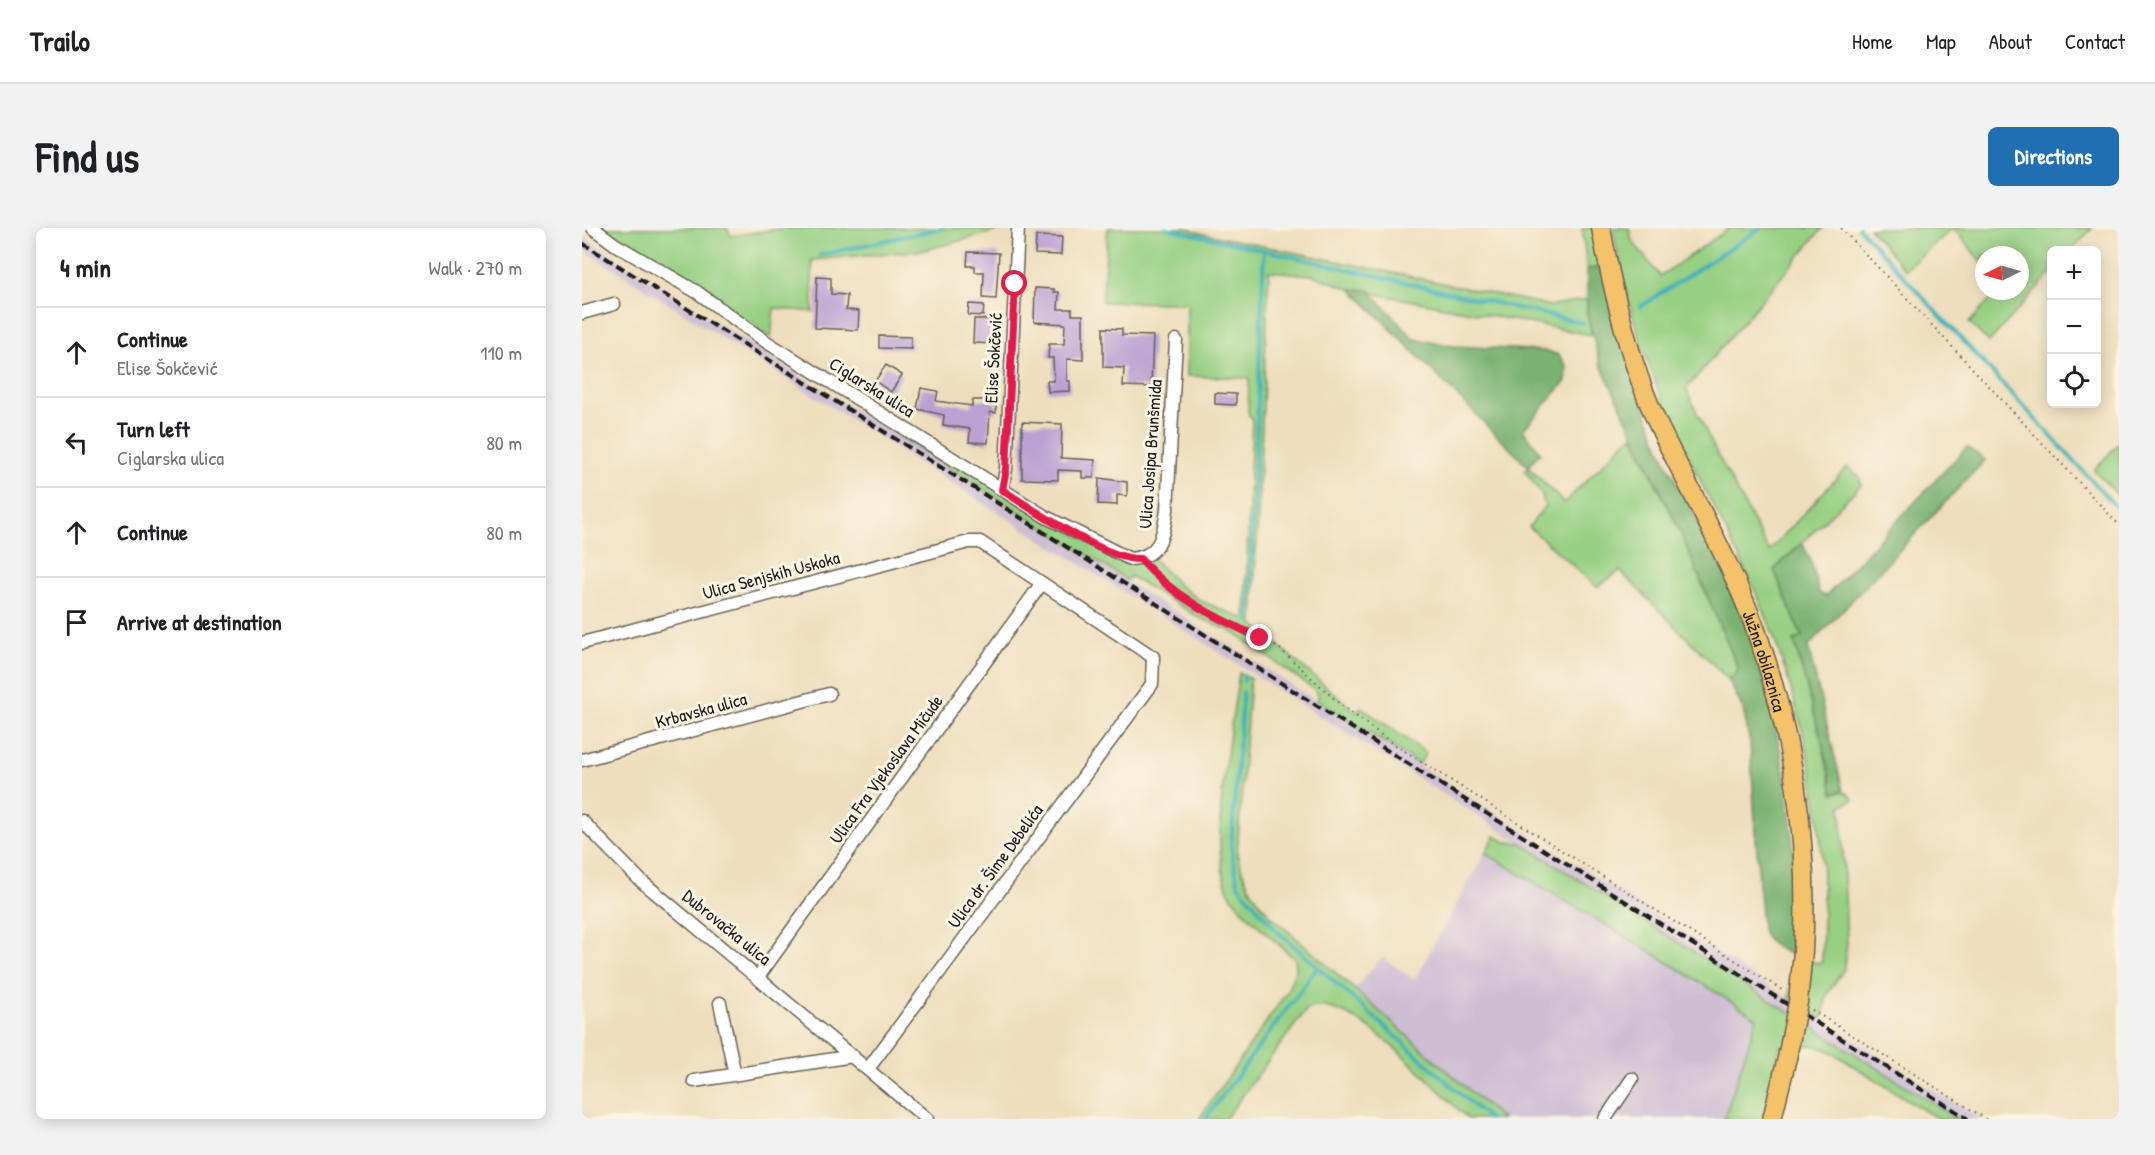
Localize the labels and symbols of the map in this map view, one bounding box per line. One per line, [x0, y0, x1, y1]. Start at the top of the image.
north arrow [1975, 246, 2029, 300]
route start [1001, 270, 1027, 296]
street label: Elise Šokčević [978, 312, 1008, 404]
street label: Ciglarska ulica [825, 351, 919, 423]
street label: Ulica Josipa Brunšmida [1132, 379, 1168, 529]
street label: Ulica Senjskih Uskoka [700, 545, 842, 605]
street label: Južna obilaznica [1737, 606, 1793, 714]
route end [1246, 624, 1272, 650]
street label: Krbavska ulica [653, 686, 749, 734]
street label: Ulica Fra Vjekoslava Mičude [823, 690, 949, 848]
street label: Ulica dr. Šime Debelića [941, 799, 1049, 933]
street label: Dubrovačka ulica [677, 884, 777, 970]

